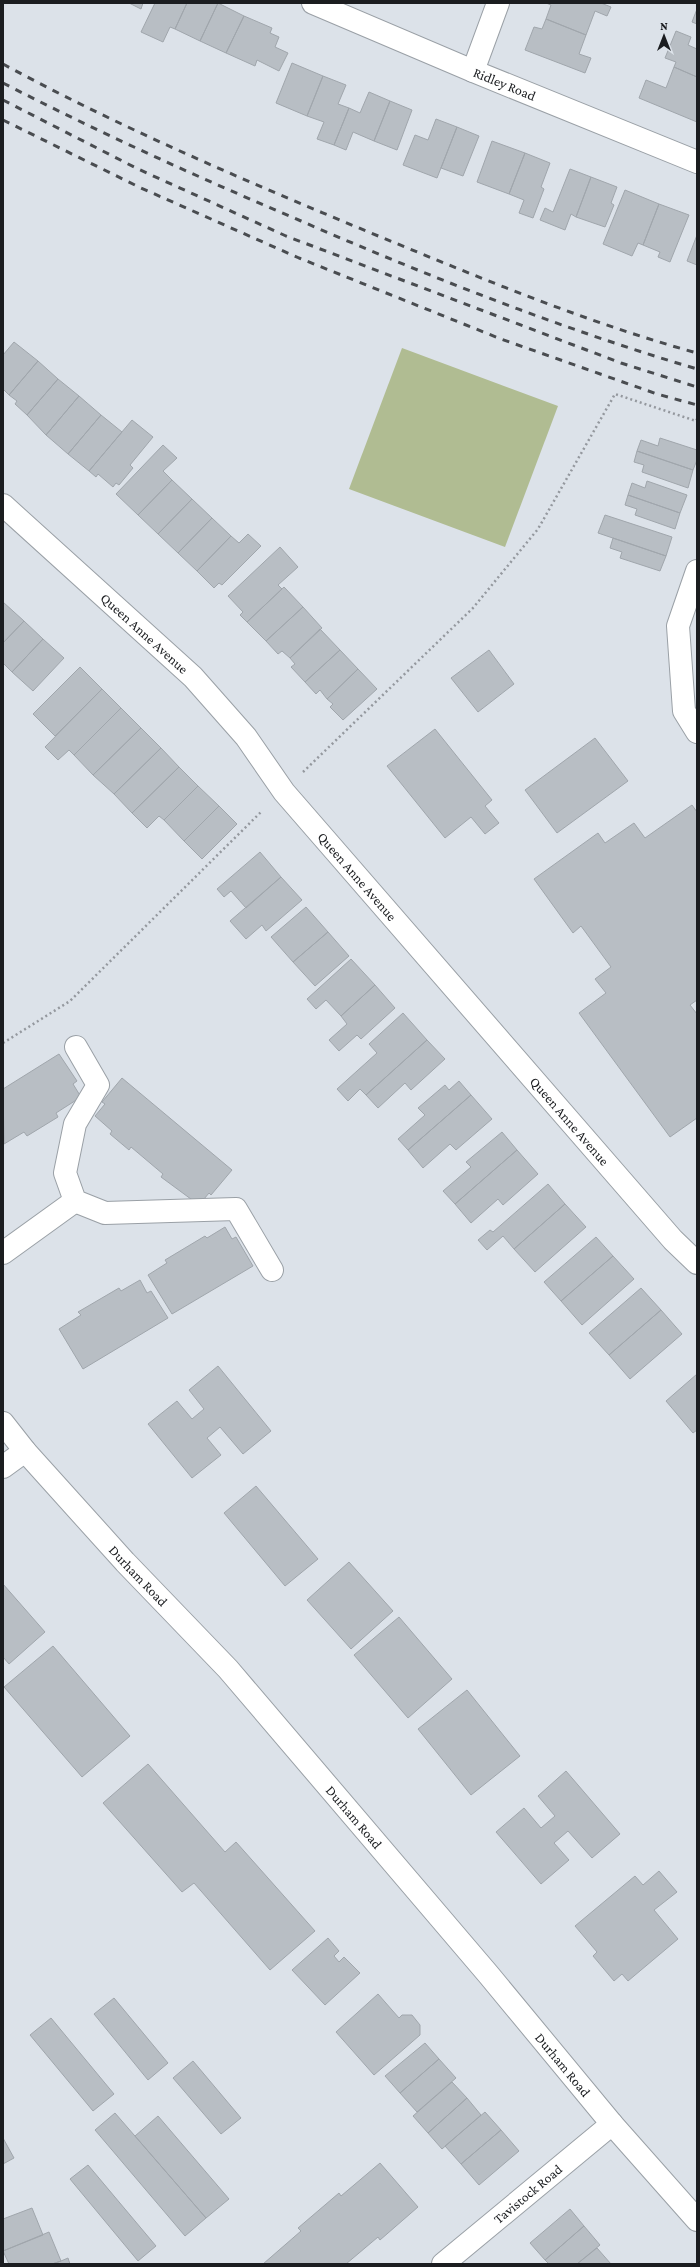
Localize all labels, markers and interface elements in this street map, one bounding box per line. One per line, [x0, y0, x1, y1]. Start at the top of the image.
north arrow [644, 16, 684, 56]
text: N [660, 20, 668, 32]
street label: Ridley Road [471, 64, 539, 104]
street label: Queen Anne Avenue [98, 590, 192, 677]
street label: Queen Anne Avenue [314, 829, 400, 924]
street label: Queen Anne Avenue [527, 1073, 613, 1169]
street label: Durham Road [106, 1542, 171, 1610]
street label: Durham Road [323, 1782, 386, 1852]
street label: Durham Road [532, 2030, 594, 2100]
street label: Tavistock Road [490, 2160, 566, 2227]

